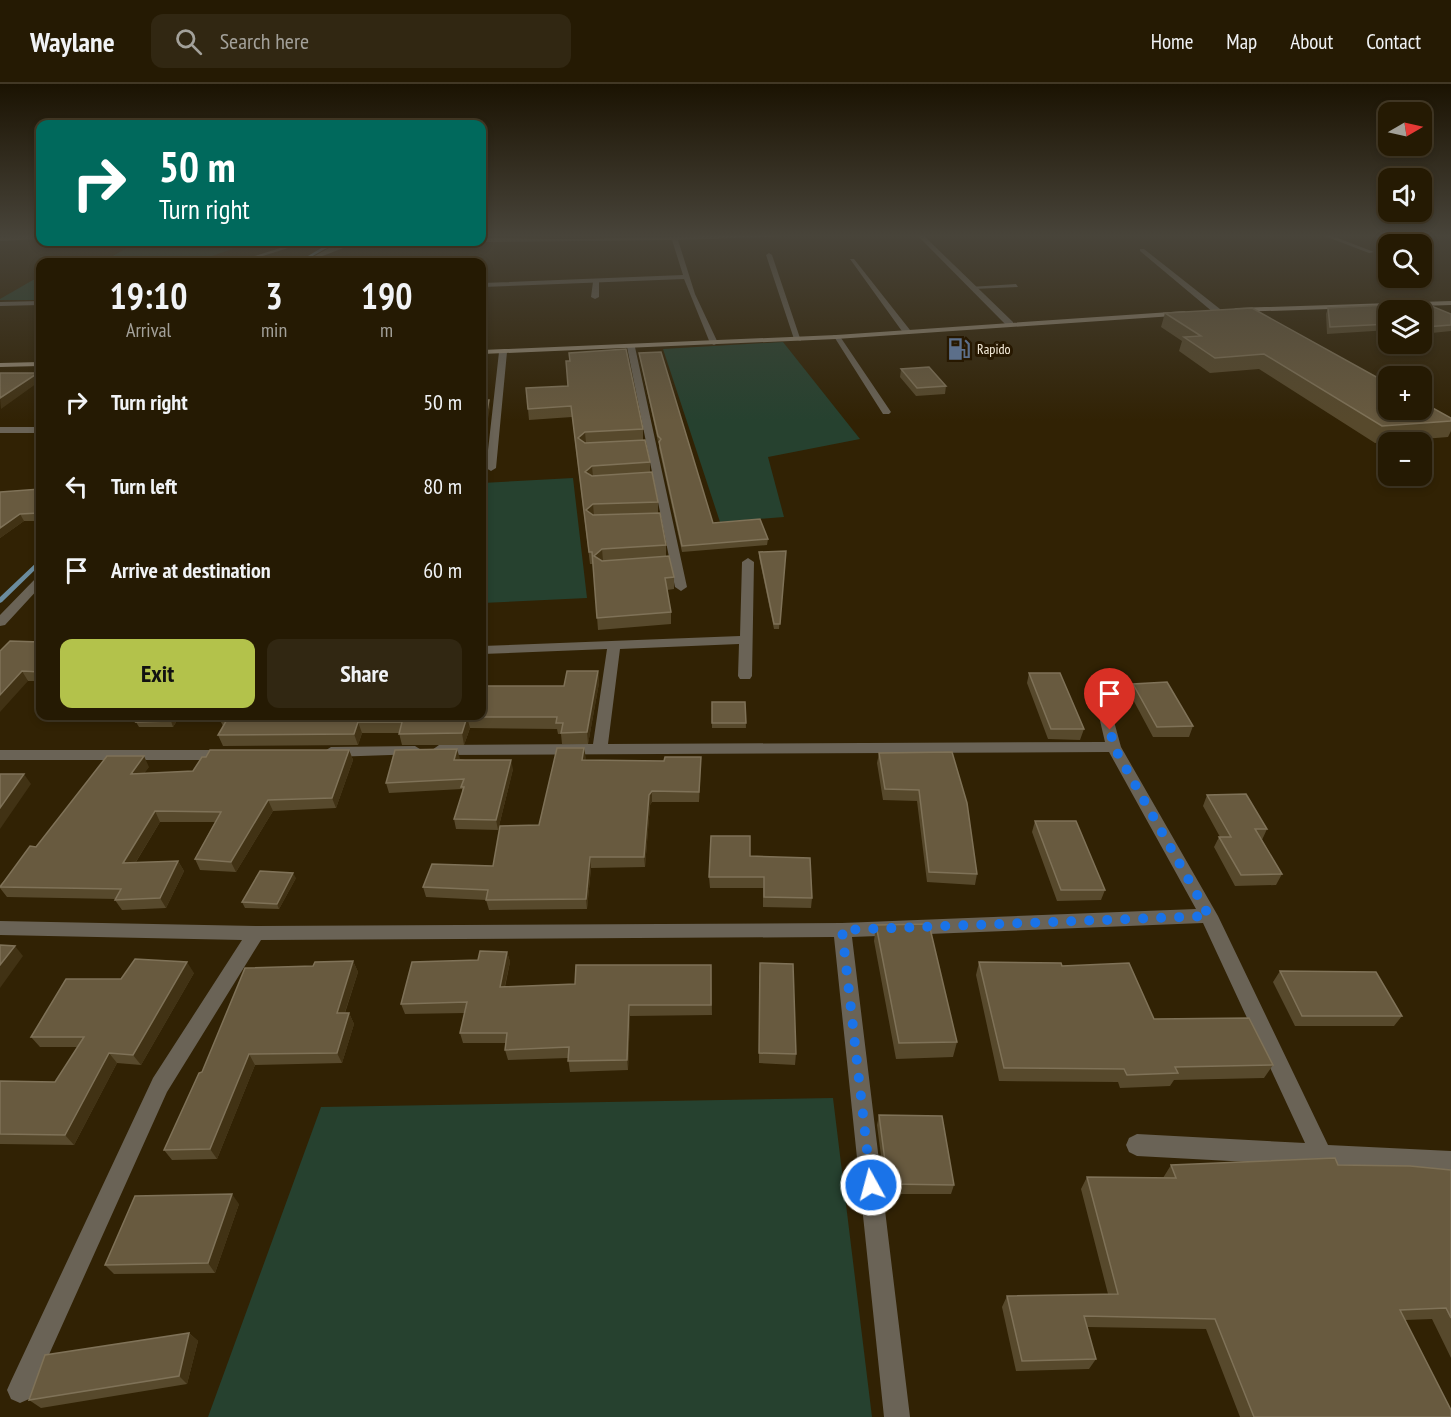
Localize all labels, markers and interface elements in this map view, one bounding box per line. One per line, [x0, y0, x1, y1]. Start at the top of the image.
search box [151, 14, 571, 68]
text: Waylane [30, 23, 115, 60]
icon: search [172, 25, 205, 58]
text: Search here [220, 27, 309, 55]
text: Home [1151, 28, 1193, 55]
text: Map [1226, 28, 1257, 55]
text: About [1290, 28, 1333, 55]
text: Contact [1366, 28, 1421, 55]
north arrow [1378, 102, 1432, 156]
map controls [1378, 102, 1432, 486]
text: 50 m [159, 139, 236, 194]
icon: right [60, 144, 138, 222]
button: sound [1378, 168, 1432, 222]
text: Turn right [159, 192, 250, 226]
button: search [1378, 234, 1432, 288]
text: 19:10 [110, 272, 187, 319]
text: 3 [265, 272, 283, 319]
text: 190 [361, 272, 412, 319]
button: layers [1378, 300, 1432, 354]
text: Arrival [126, 317, 171, 343]
text: min [261, 317, 287, 343]
text: m [380, 317, 393, 343]
fuel station icon: Rapido [946, 336, 972, 362]
place label: Rapido [977, 340, 1011, 358]
button: + [1378, 366, 1432, 420]
icon: right [60, 386, 93, 419]
text: Turn right [111, 388, 188, 416]
text: 50 m [423, 388, 462, 416]
button: − [1378, 432, 1432, 486]
icon: left [60, 470, 93, 503]
text: Turn left [111, 472, 177, 500]
text: 80 m [423, 472, 462, 500]
icon: arrive [60, 554, 93, 587]
text: Arrive at destination [111, 556, 271, 584]
text: 60 m [423, 556, 462, 584]
button: Exit [60, 639, 255, 708]
button: Share [267, 639, 462, 708]
pin [1084, 668, 1135, 730]
icon: arrive [1093, 677, 1126, 710]
position arrow [839, 1153, 903, 1217]

